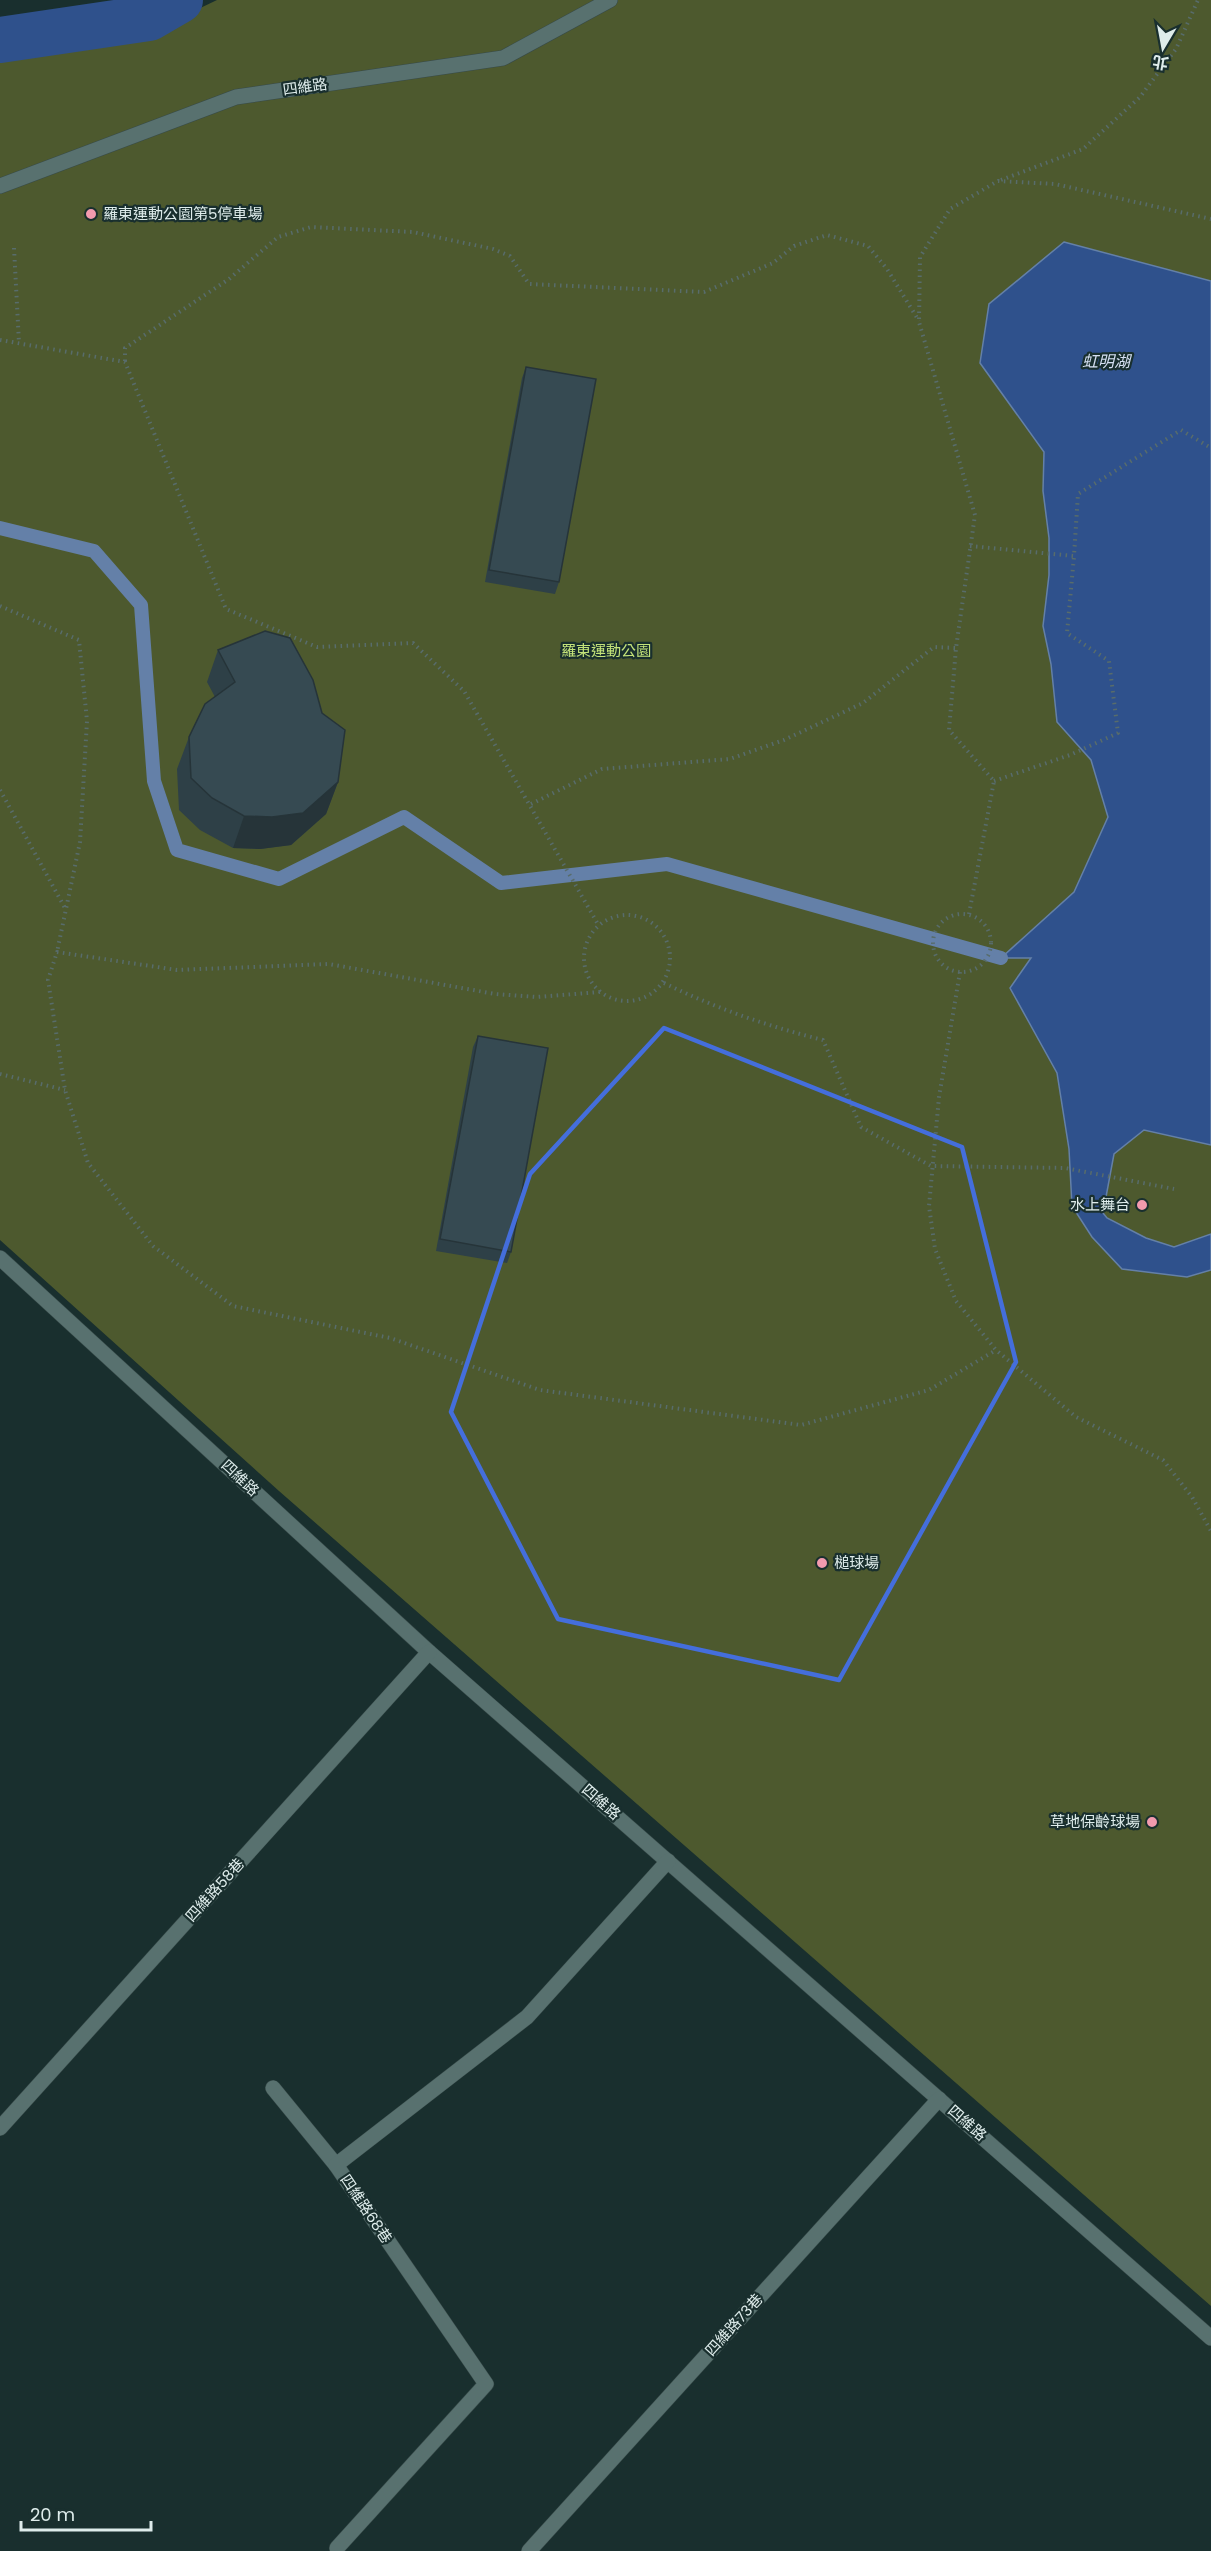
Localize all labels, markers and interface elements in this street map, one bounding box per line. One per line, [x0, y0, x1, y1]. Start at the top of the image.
north arrow [1133, 18, 1193, 78]
text: 北 [1151, 50, 1170, 75]
street label: 四維路 [281, 73, 329, 100]
place label: 羅東運動公園第5停車場 [103, 203, 262, 224]
marker: 羅東運動公園第5停車場 [84, 207, 98, 221]
water label: 虹明湖 [1082, 350, 1133, 373]
park label: 羅東運動公園 [561, 640, 651, 661]
place label: 水上舞台 [1070, 1194, 1130, 1215]
marker: 水上舞台 [1135, 1198, 1149, 1212]
street label: 四維路 [217, 1455, 264, 1501]
place label: 槌球場 [834, 1552, 879, 1573]
marker: 槌球場 [815, 1556, 829, 1570]
street label: 四維路 [577, 1779, 625, 1824]
place label: 草地保齡球場 [1050, 1811, 1140, 1832]
marker: 草地保齡球場 [1145, 1815, 1159, 1829]
street label: 四維路58巷 [180, 1853, 249, 1926]
street label: 四維路 [943, 2100, 991, 2145]
street label: 四維路68巷 [336, 2170, 397, 2247]
street label: 四維路73巷 [700, 2289, 767, 2360]
scale bar [21, 2494, 152, 2532]
text: 20 m [30, 2502, 75, 2527]

